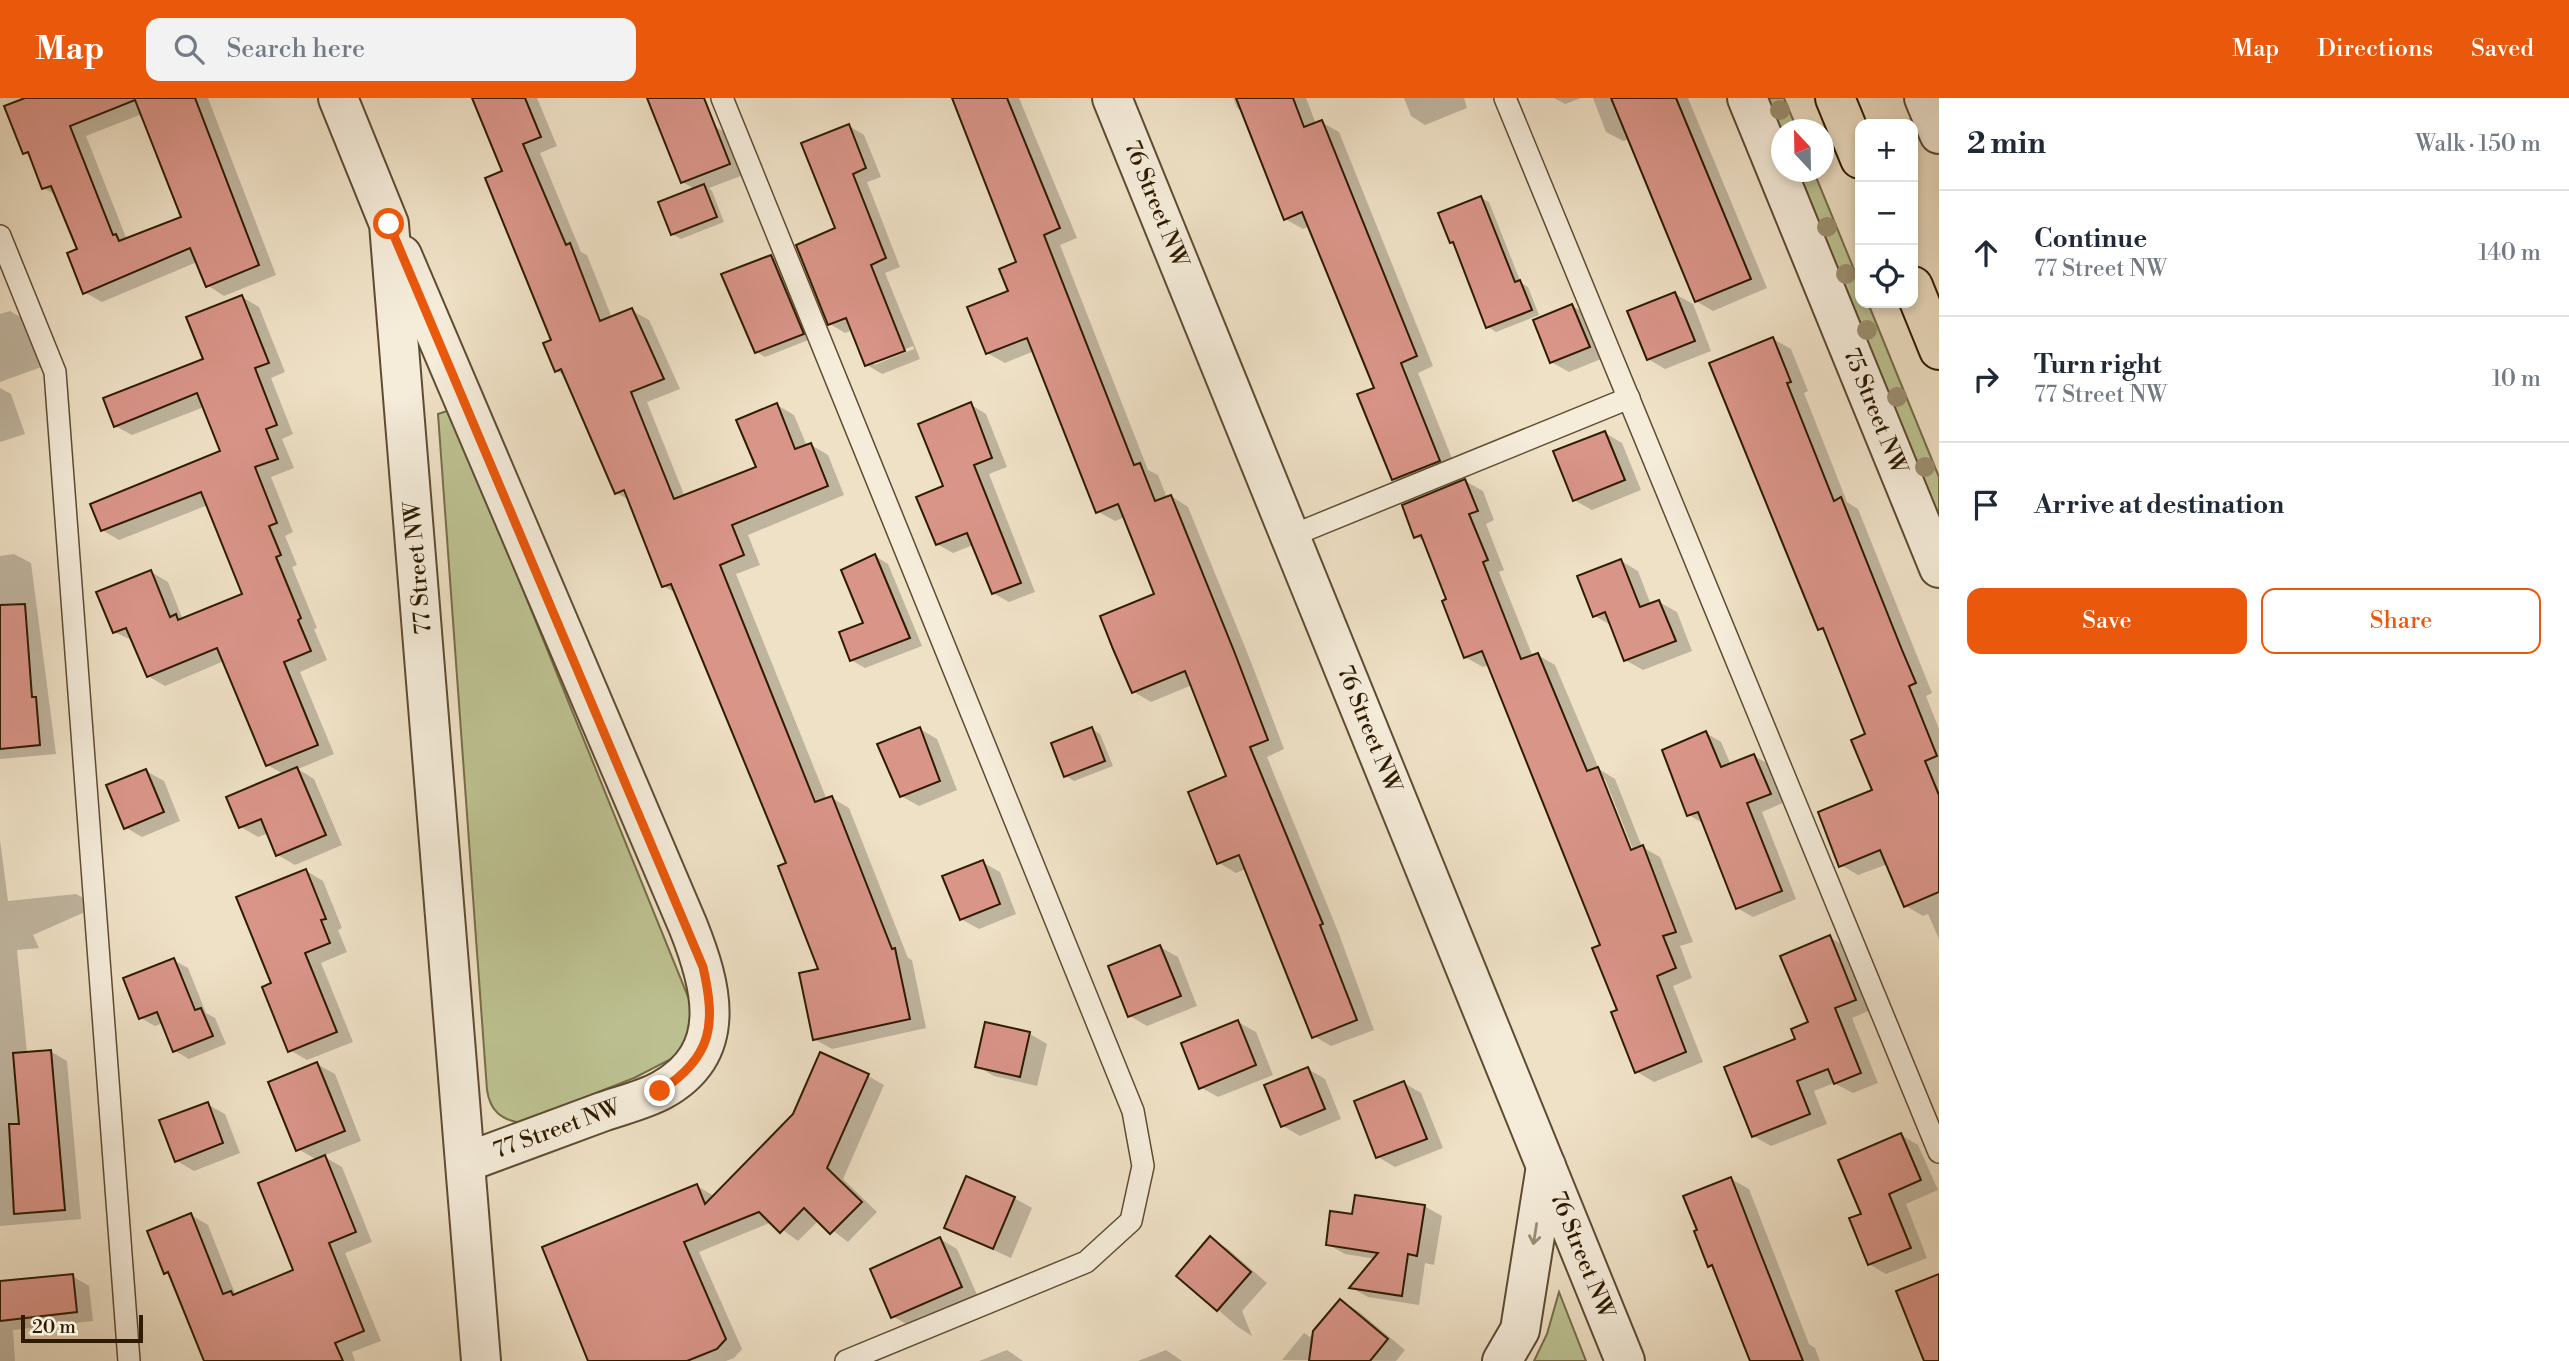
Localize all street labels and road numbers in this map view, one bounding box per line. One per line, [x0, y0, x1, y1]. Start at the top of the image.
street label: 76 Street NW [1118, 136, 1195, 273]
street label: 75 Street NW [1837, 344, 1913, 479]
street label: 77 Street NW [398, 499, 438, 636]
street label: 76 Street NW [1331, 661, 1408, 798]
street label: 77 Street NW [490, 1093, 625, 1165]
street label: 76 Street NW [1544, 1187, 1621, 1324]

